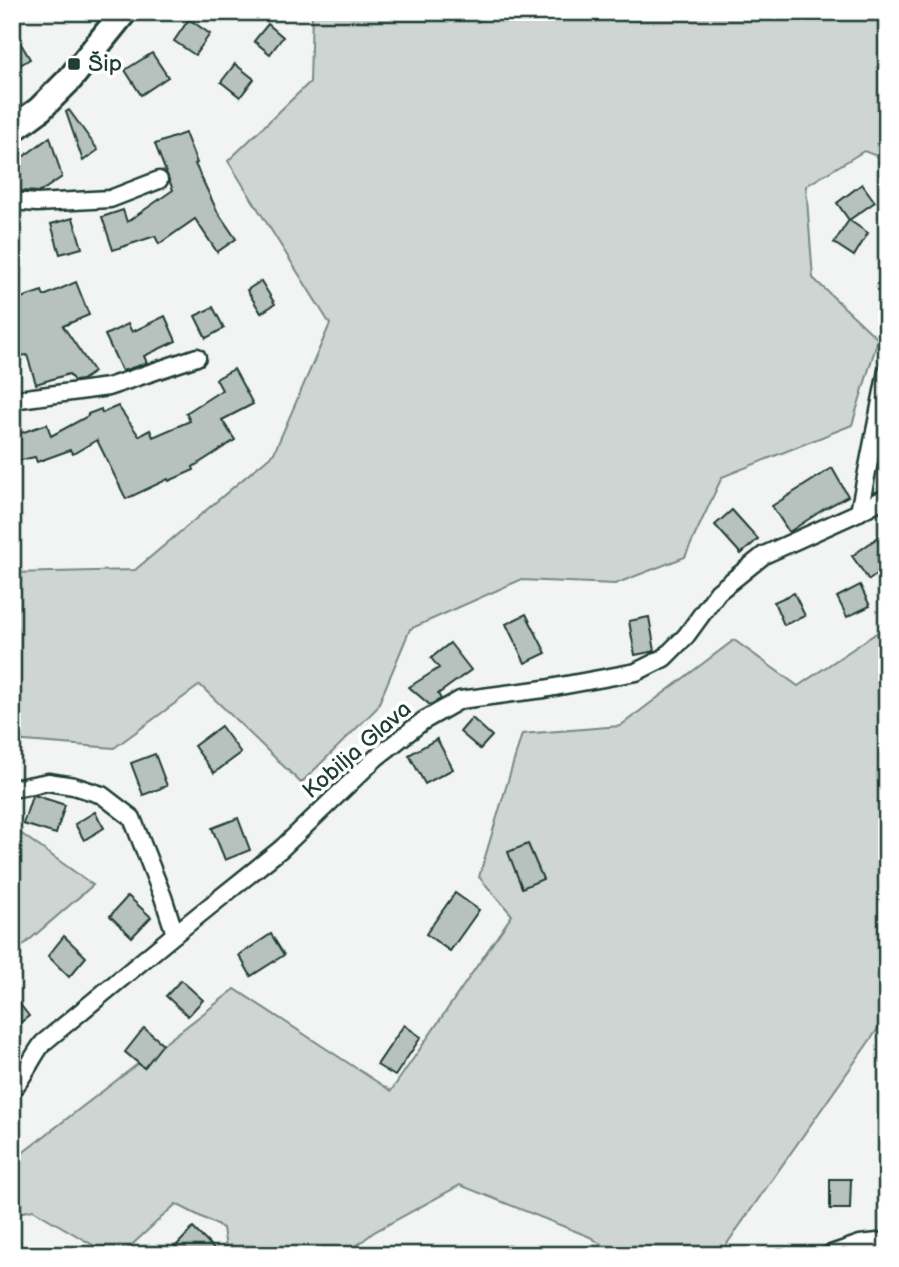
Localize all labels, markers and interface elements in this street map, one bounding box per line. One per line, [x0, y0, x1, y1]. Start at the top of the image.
place label: Šip [88, 50, 122, 78]
marker: Šip [66, 56, 82, 72]
street label: Kobilja Glava [297, 695, 417, 805]

